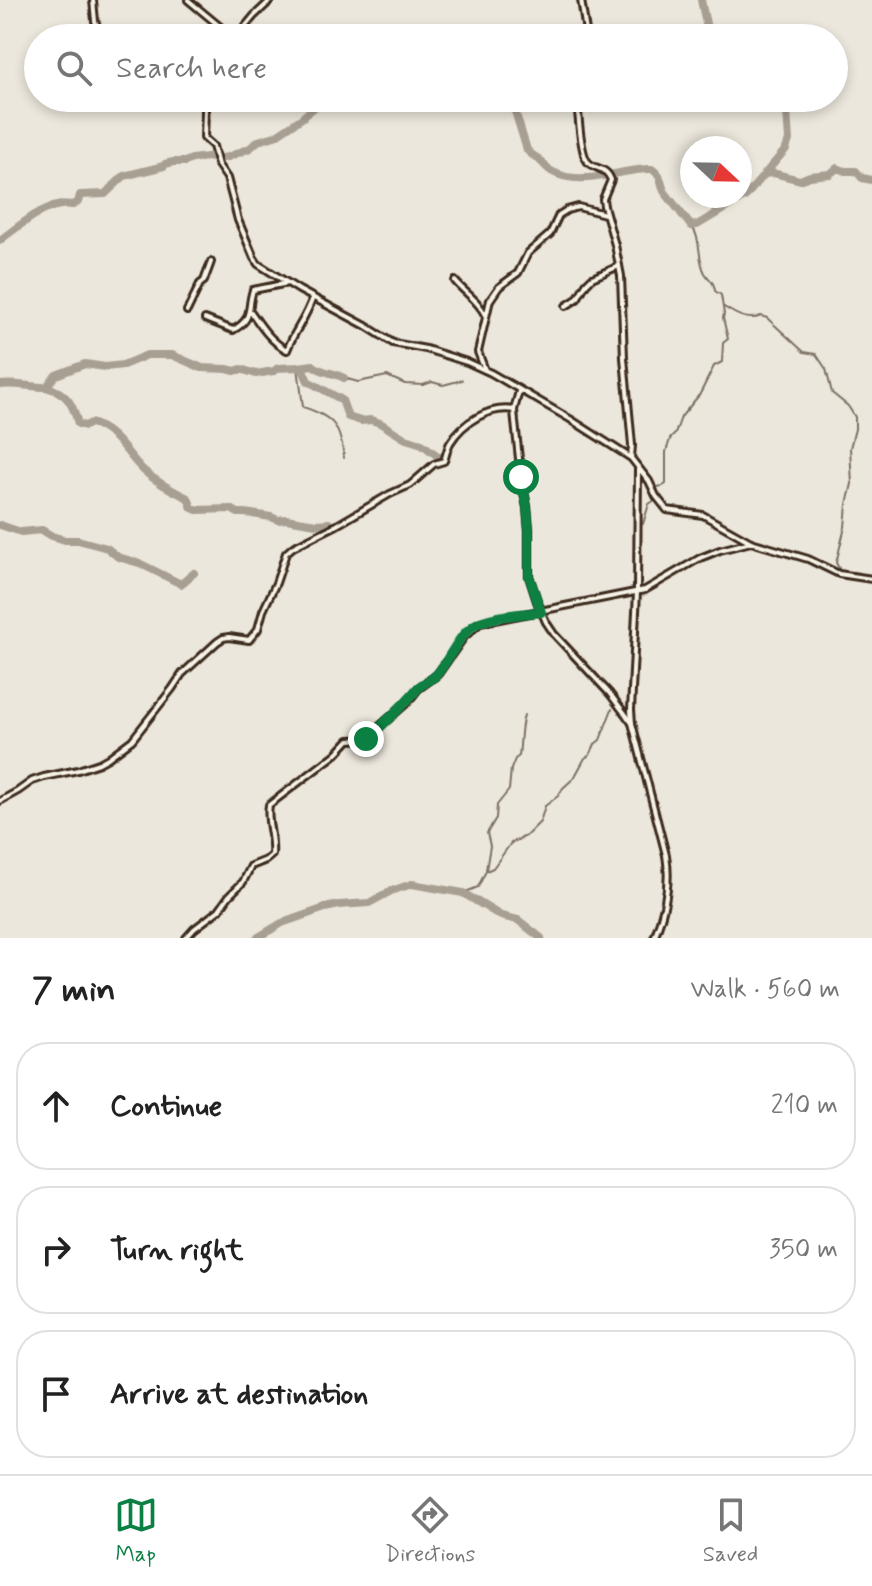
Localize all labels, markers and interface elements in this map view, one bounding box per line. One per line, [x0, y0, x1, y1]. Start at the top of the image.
search box [24, 24, 848, 112]
icon: search [52, 46, 96, 90]
text: Search here [116, 49, 267, 88]
north arrow [680, 136, 752, 208]
route start [503, 459, 539, 495]
route end [348, 721, 384, 757]
text: 7 min [32, 968, 116, 1013]
text: Walk · 560 m [690, 973, 840, 1007]
icon: ahead [34, 1084, 78, 1128]
text: Continue [110, 1087, 222, 1126]
text: 210 m [771, 1089, 838, 1123]
icon: right [34, 1228, 78, 1272]
text: Turn right [110, 1231, 243, 1270]
text: 350 m [769, 1233, 838, 1267]
icon: arrive [34, 1372, 78, 1416]
text: Arrive at destination [110, 1375, 368, 1414]
tab: Map [114, 1493, 158, 1569]
tab: Directions [385, 1493, 475, 1569]
tab: Saved [703, 1493, 758, 1569]

